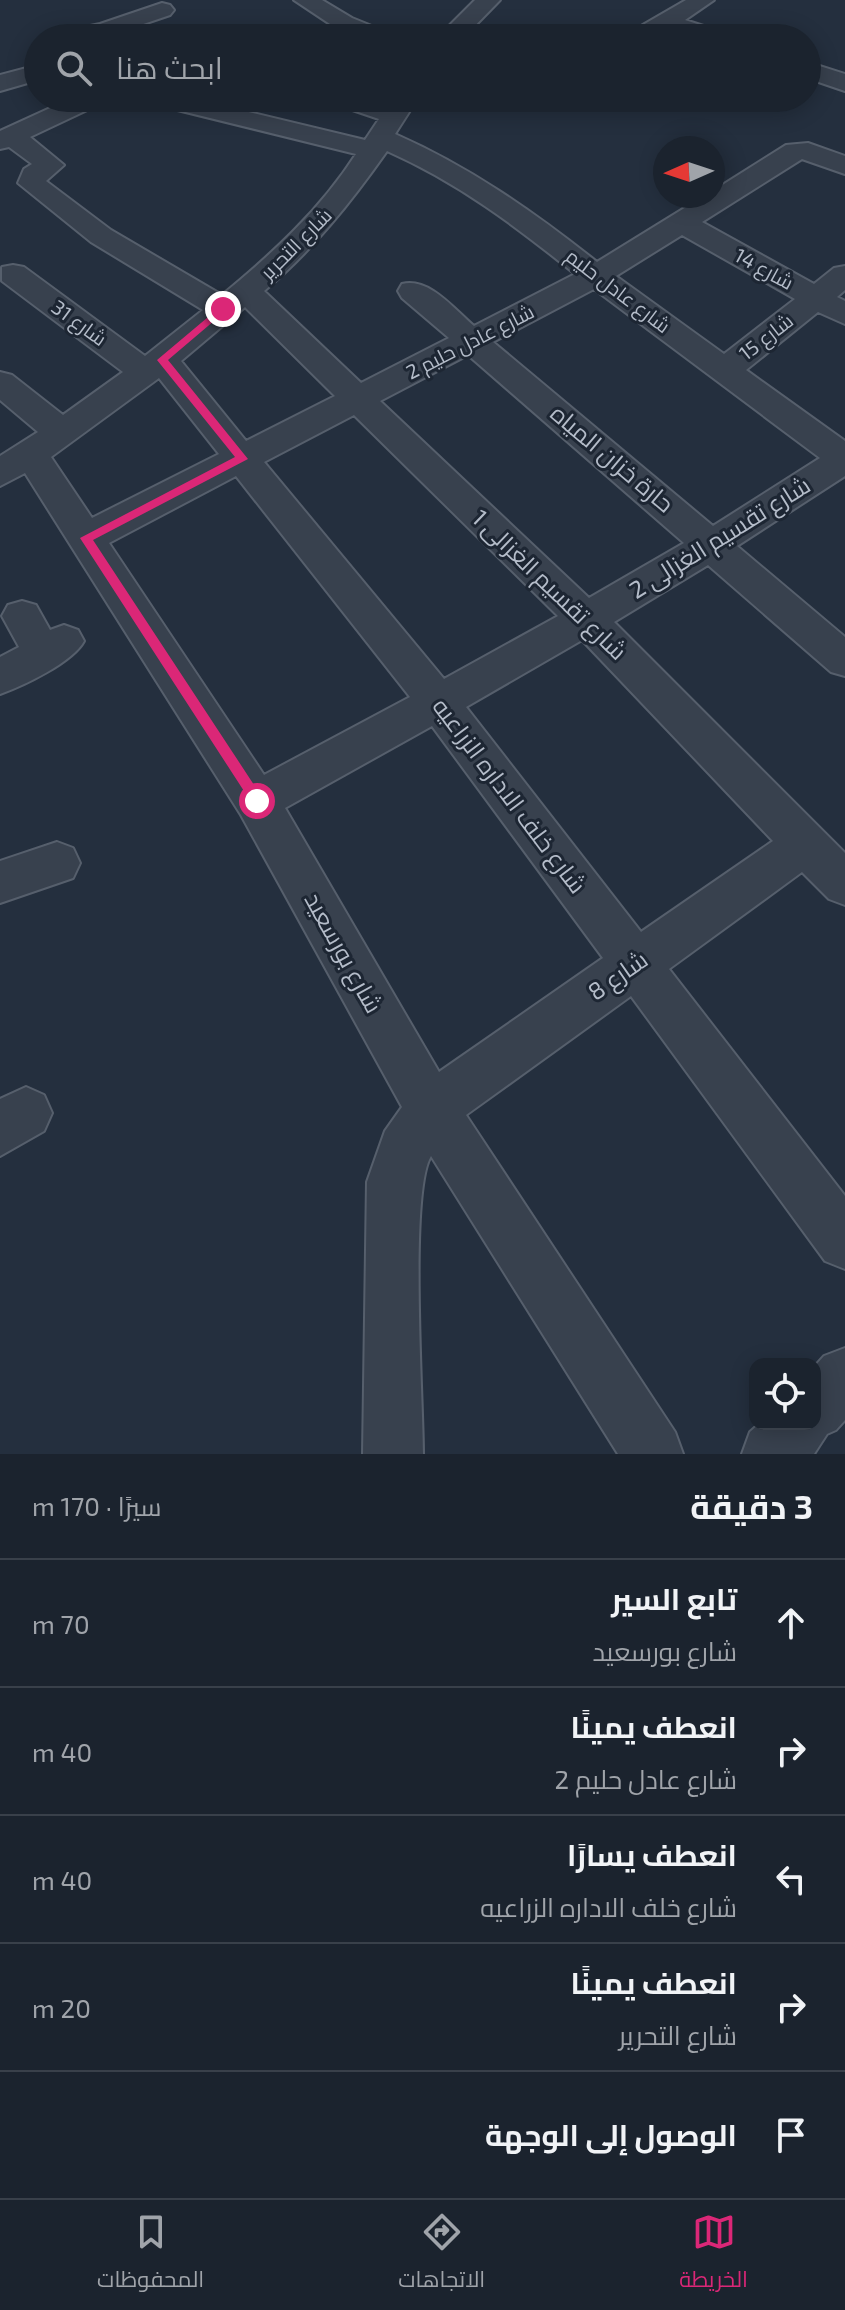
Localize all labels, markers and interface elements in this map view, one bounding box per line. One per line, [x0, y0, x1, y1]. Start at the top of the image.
search box [24, 24, 821, 112]
icon: search [52, 46, 96, 90]
text: ابحث هنا [116, 49, 223, 85]
north arrow [653, 136, 725, 208]
street label: شارع التحرير [254, 203, 338, 287]
street label: شارع 14 [729, 242, 798, 297]
street label: شارع عادل حليم [560, 243, 676, 340]
route end [205, 291, 241, 327]
street label: شارع 31 [46, 294, 112, 353]
street label: شارع عادل حليم 2 [402, 299, 539, 386]
street label: شارع 15 [734, 308, 799, 367]
street label: حارة خزان المياه [545, 398, 680, 519]
street label: شارع تقسيم الغزالى 2 [623, 469, 817, 607]
street label: شارع تقسيم الغزالى 1 [465, 503, 633, 667]
street label: شارع خلف الاداره الزراعيه [425, 692, 593, 900]
route start [239, 783, 275, 819]
street label: شارع بورسعيد [297, 887, 389, 1019]
street label: شارع 8 [582, 944, 654, 1008]
map controls [749, 1358, 821, 1430]
button: locate [749, 1358, 821, 1430]
text: 3 دقيقة [690, 1485, 813, 1526]
text: سيرًا · 170 m [32, 1490, 162, 1521]
text: تابع السير [611, 1580, 737, 1616]
icon: ahead [769, 1601, 813, 1645]
text: 70 m [32, 1608, 90, 1639]
text: شارع بورسعيد [592, 1635, 737, 1666]
text: انعطف يمينًا [571, 1708, 737, 1744]
icon: right [769, 1729, 813, 1773]
text: 40 m [32, 1736, 92, 1767]
text: شارع عادل حليم 2 [554, 1763, 737, 1794]
text: انعطف يسارًا [567, 1836, 737, 1872]
icon: left [769, 1857, 813, 1901]
text: 40 m [32, 1864, 92, 1895]
text: شارع خلف الاداره الزراعيه [480, 1891, 737, 1922]
text: انعطف يمينًا [571, 1964, 737, 2000]
icon: right [769, 1985, 813, 2029]
text: 20 m [32, 1992, 91, 2023]
text: شارع التحرير [619, 2019, 737, 2050]
icon: arrive [769, 2113, 813, 2157]
text: الوصول إلى الوجهة [485, 2116, 737, 2152]
tab: المحفوظات [97, 2210, 204, 2300]
tab: الاتجاهات [398, 2210, 485, 2300]
tab: الخريطة [679, 2210, 748, 2300]

